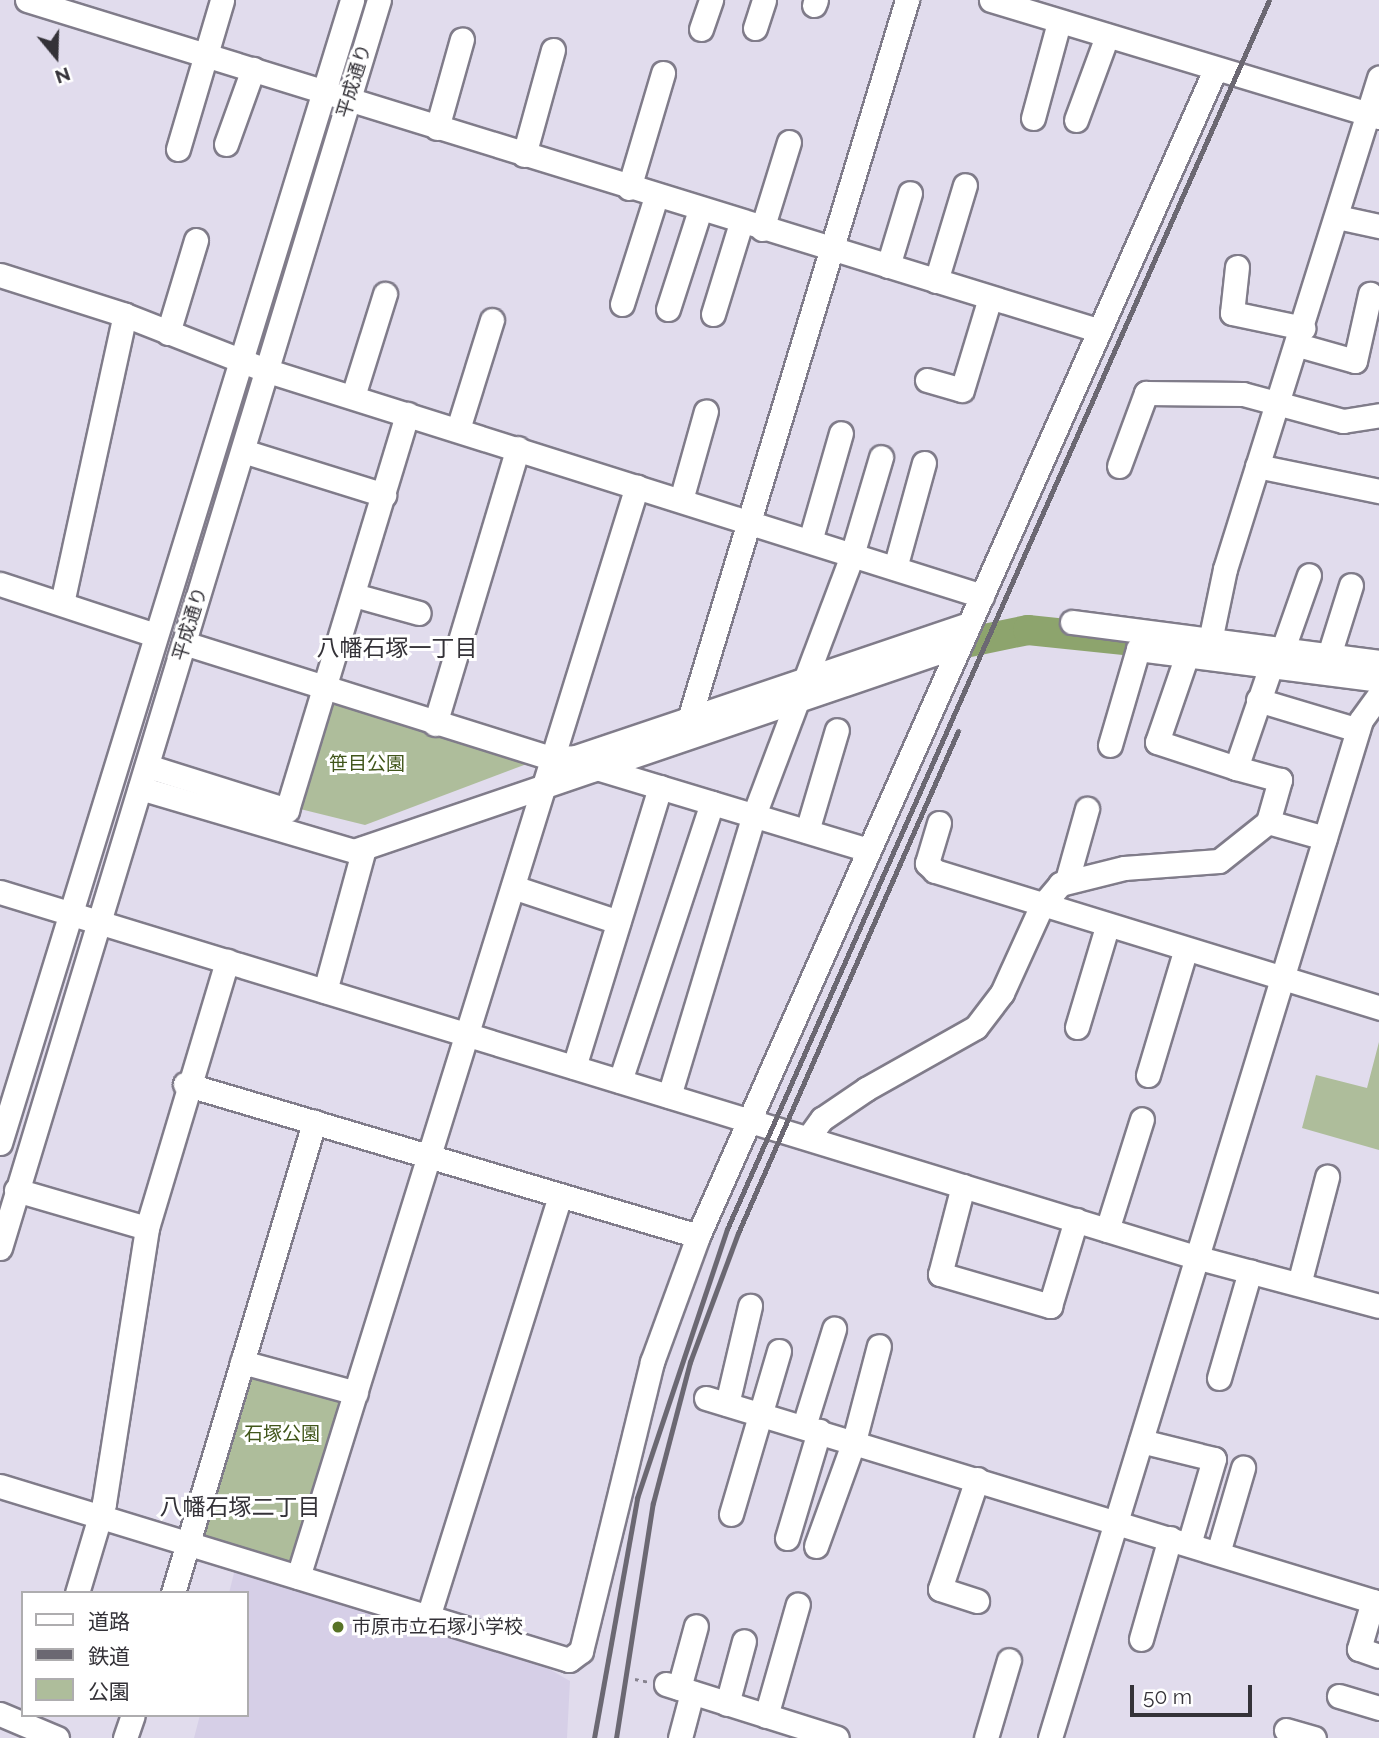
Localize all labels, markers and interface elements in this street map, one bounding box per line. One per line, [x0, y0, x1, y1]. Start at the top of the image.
north arrow [21, 21, 91, 91]
street label: 平成通り [332, 41, 376, 121]
text: N [52, 63, 73, 89]
street label: 平成通り [168, 584, 212, 664]
district label: 八幡石塚一丁目 [317, 634, 477, 662]
park label: 笹目公園 [329, 753, 405, 775]
park label: 石塚公園 [244, 1423, 320, 1445]
district label: 八幡石塚二丁目 [160, 1493, 320, 1521]
legend [21, 1591, 248, 1717]
text: 道路 [88, 1609, 130, 1634]
place label: 市原市立石塚小学校 [352, 1616, 523, 1638]
marker: 市原市立石塚小学校 [330, 1619, 346, 1635]
text: 鉄道 [88, 1644, 130, 1669]
scale bar [1134, 1672, 1256, 1716]
text: 公園 [88, 1679, 130, 1704]
text: 50 m [1143, 1684, 1192, 1709]

